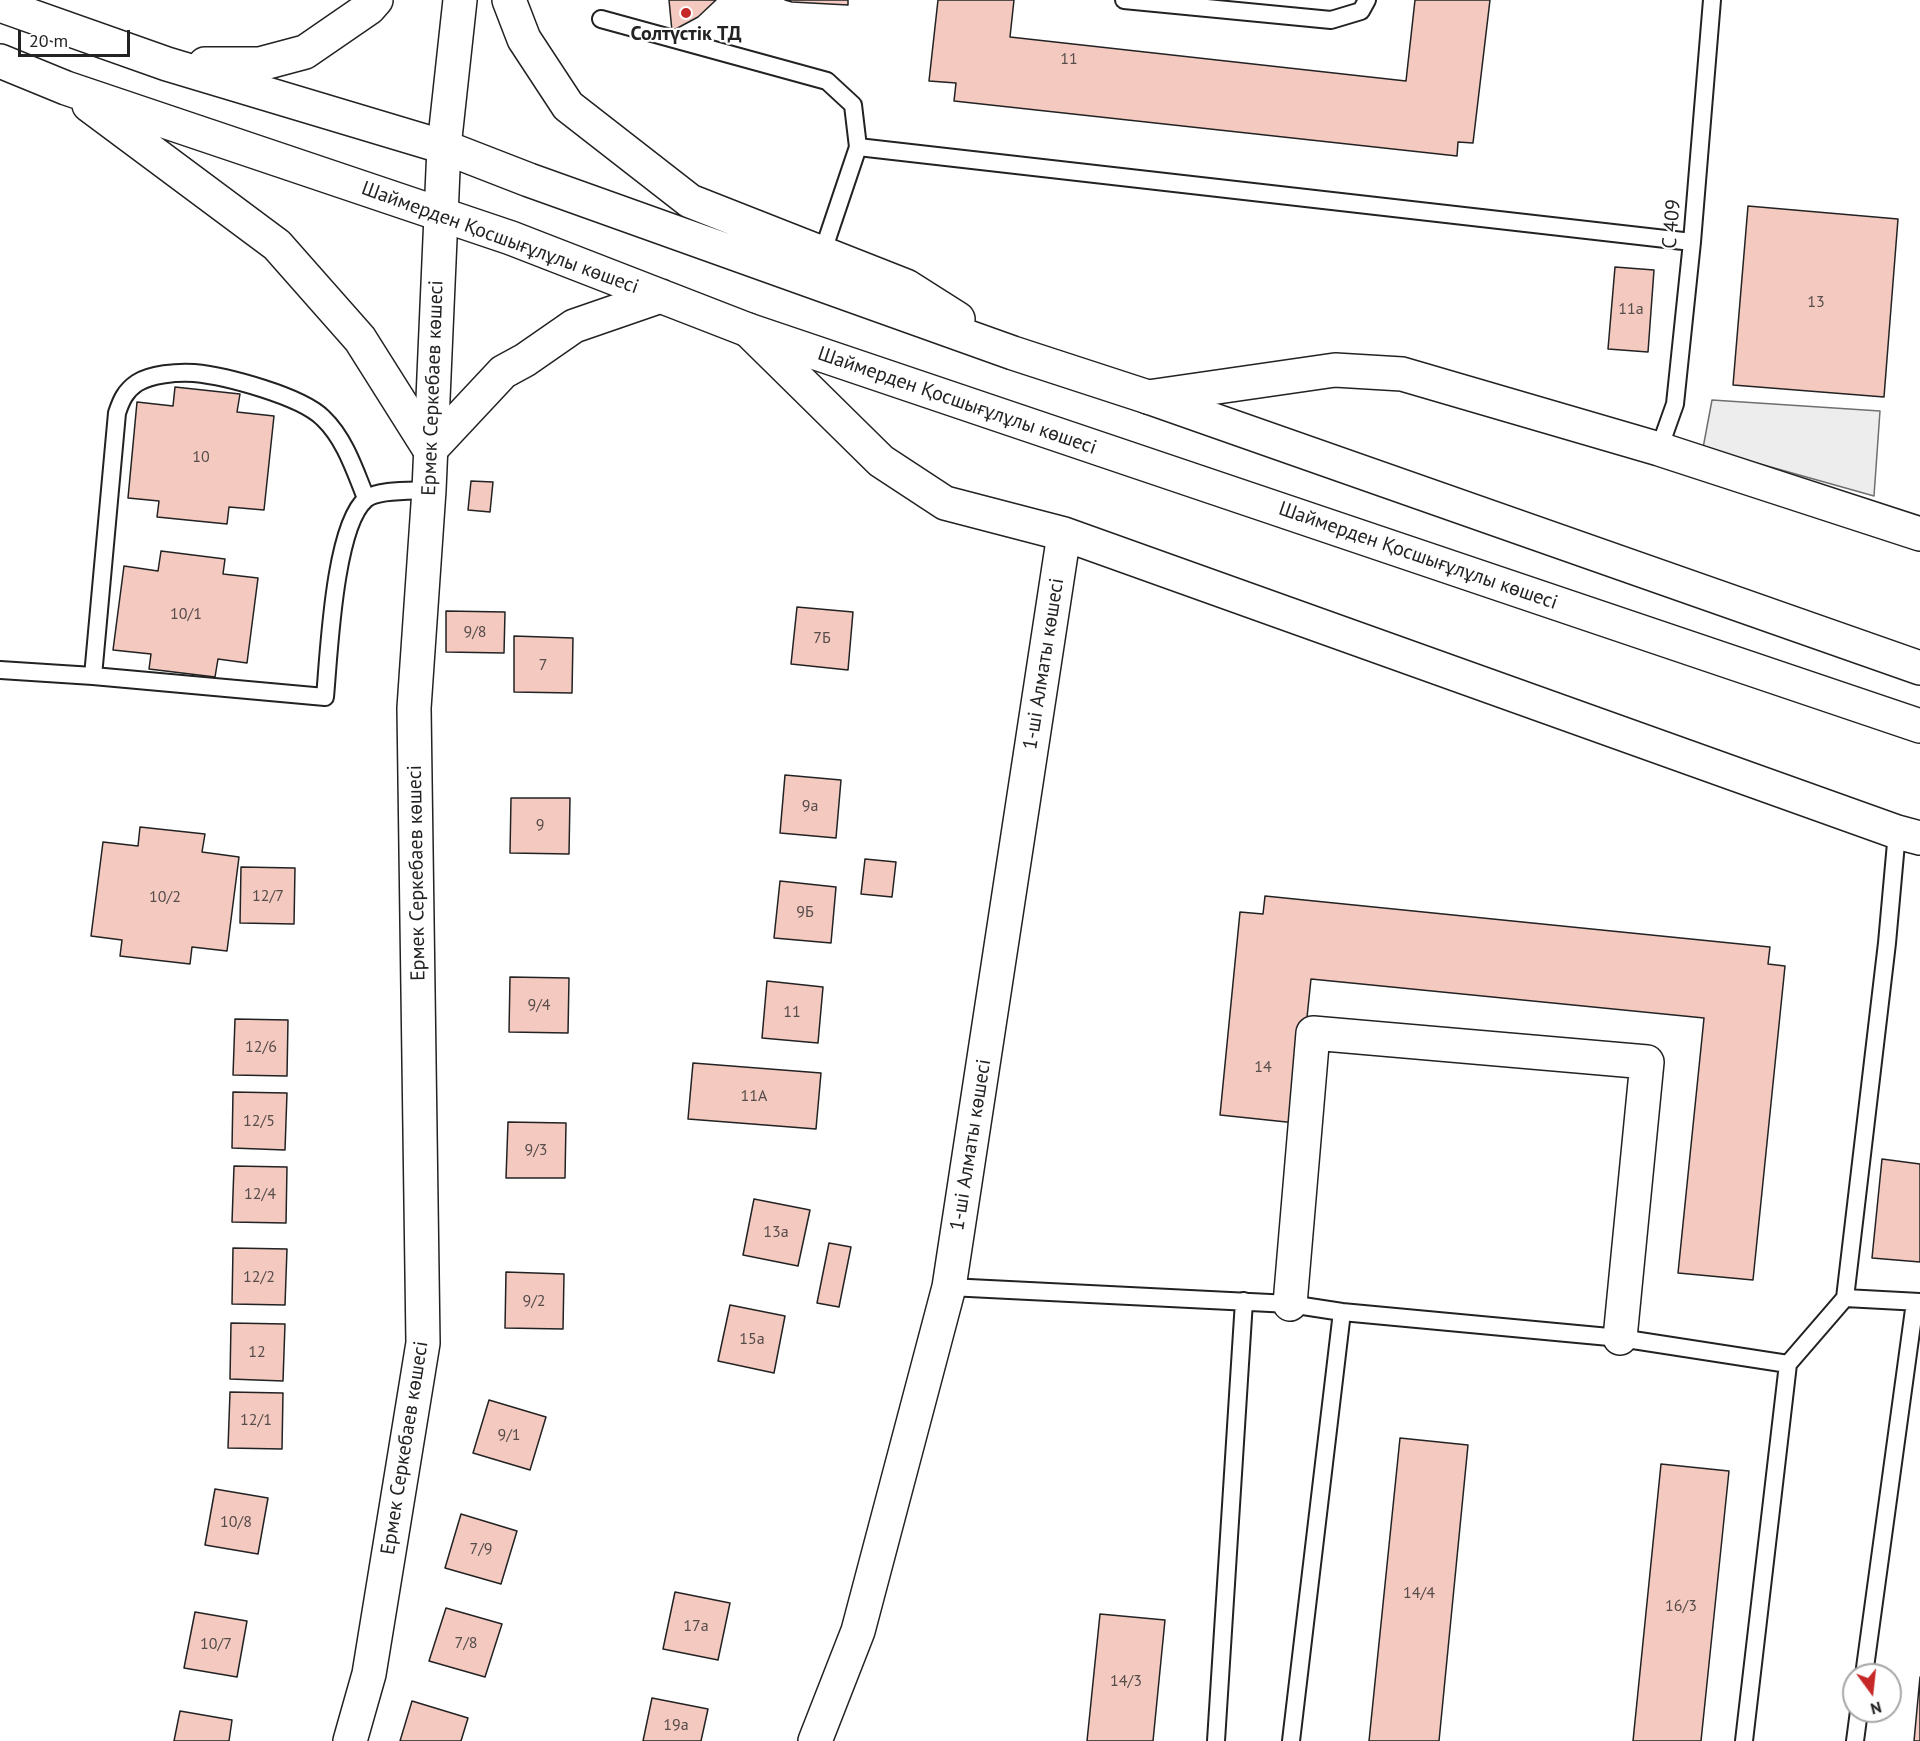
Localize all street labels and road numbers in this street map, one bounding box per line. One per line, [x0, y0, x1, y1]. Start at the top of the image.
street label: Шаймерден Қосшығұлұлы көшесі [358, 177, 642, 299]
street label: С 409 [1658, 198, 1686, 250]
street label: Ермек Серкебаев көшесі [417, 280, 449, 496]
street label: Шаймерден Қосшығұлұлы көшесі [814, 342, 1100, 460]
street label: Шаймерден Қосшығұлұлы көшесі [1275, 497, 1561, 615]
street label: 1-ші Алматы көшесі [1019, 576, 1069, 752]
street label: Ермек Серкебаев көшесі [403, 765, 431, 981]
street label: 1-ші Алматы көшесі [946, 1057, 996, 1233]
street label: Ермек Серкебаев көшесі [376, 1339, 434, 1557]

